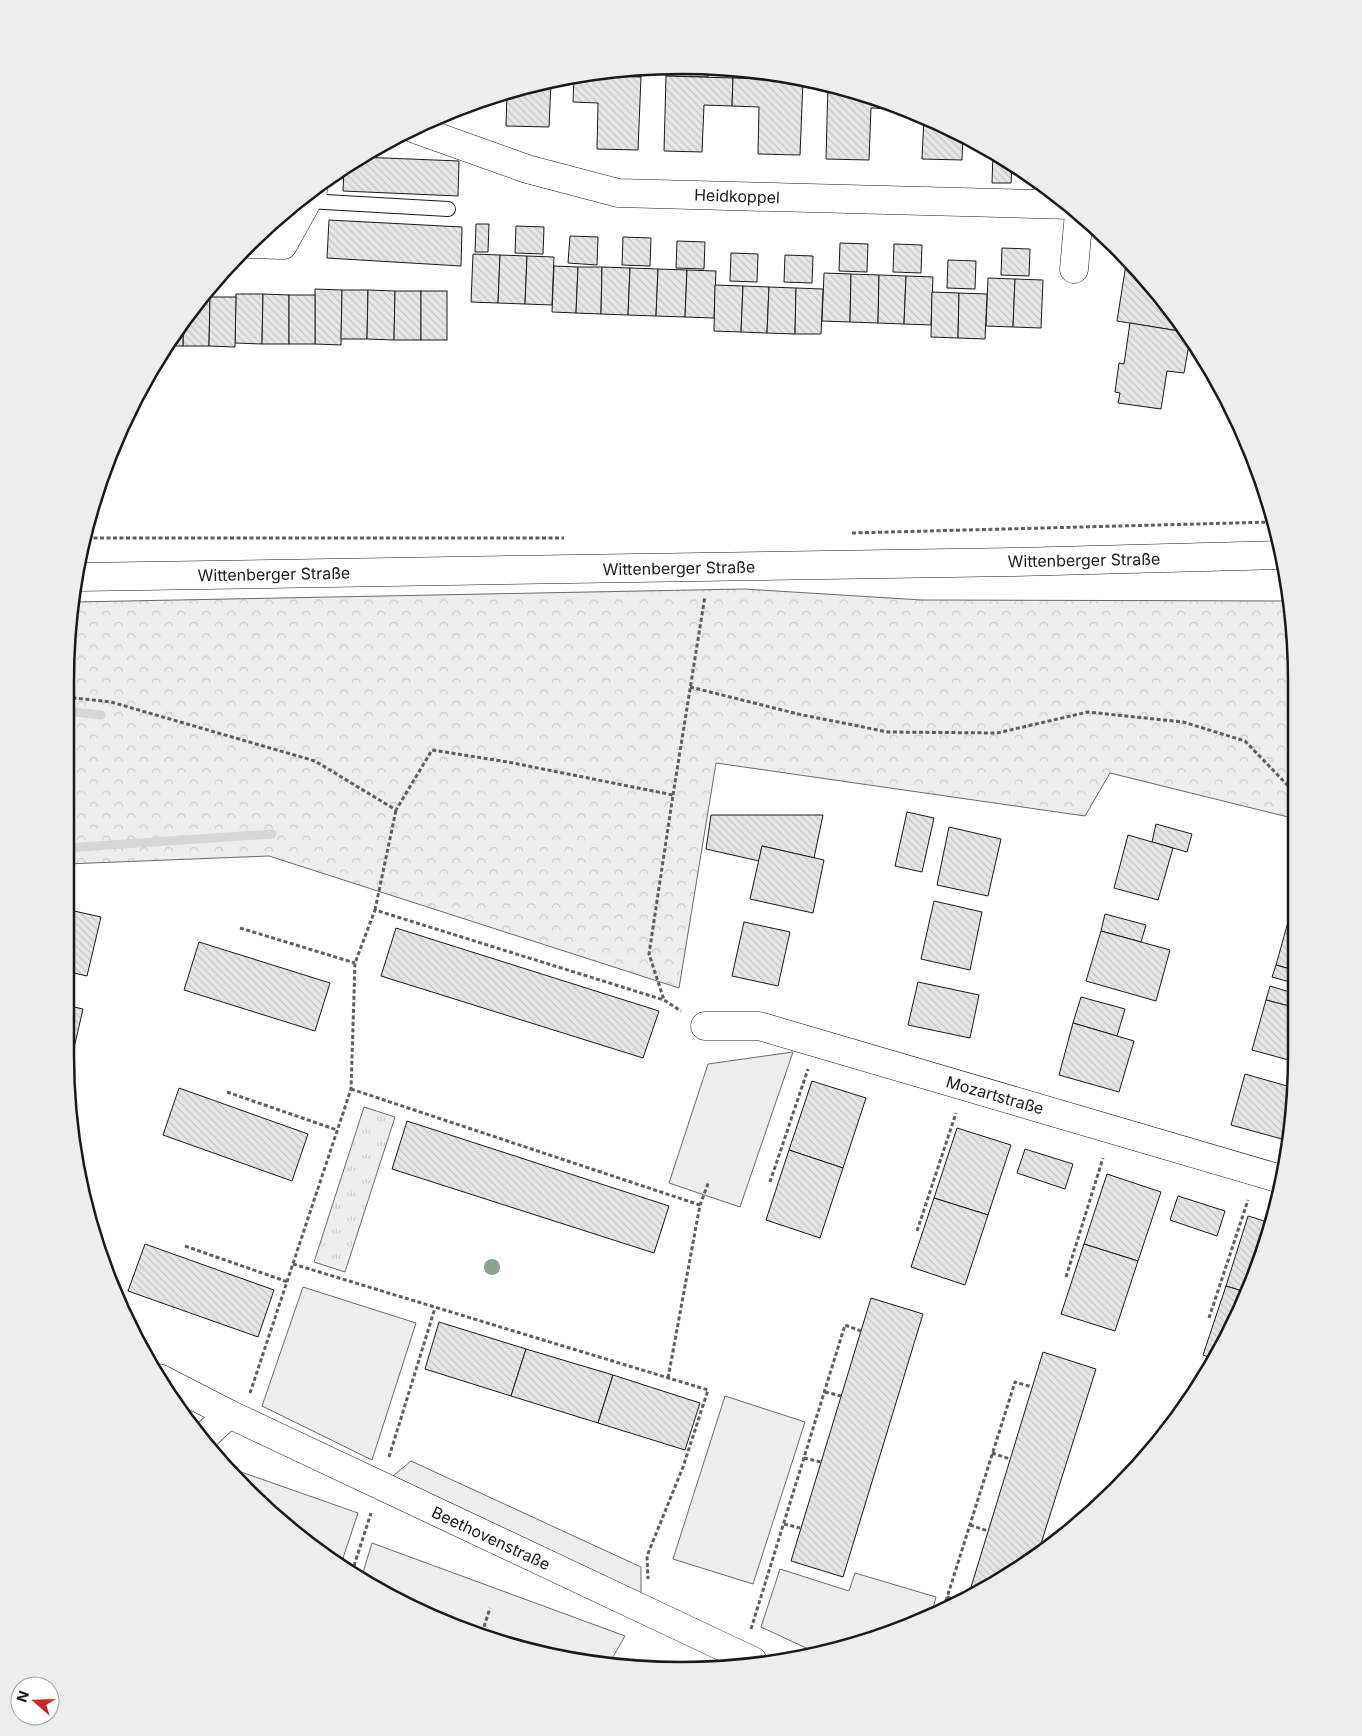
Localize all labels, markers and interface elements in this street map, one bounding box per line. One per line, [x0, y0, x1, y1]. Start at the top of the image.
street label: Heidkoppel [694, 185, 780, 207]
street label: Wittenberger Straße [1008, 549, 1160, 571]
street label: Wittenberger Straße [603, 557, 755, 579]
street label: Wittenberger Straße [198, 563, 350, 585]
street label: Mozartstraße [944, 1071, 1046, 1119]
street label: Beethovenstraße [429, 1502, 553, 1574]
north arrow [10, 1676, 60, 1726]
text: N [13, 1688, 32, 1704]

